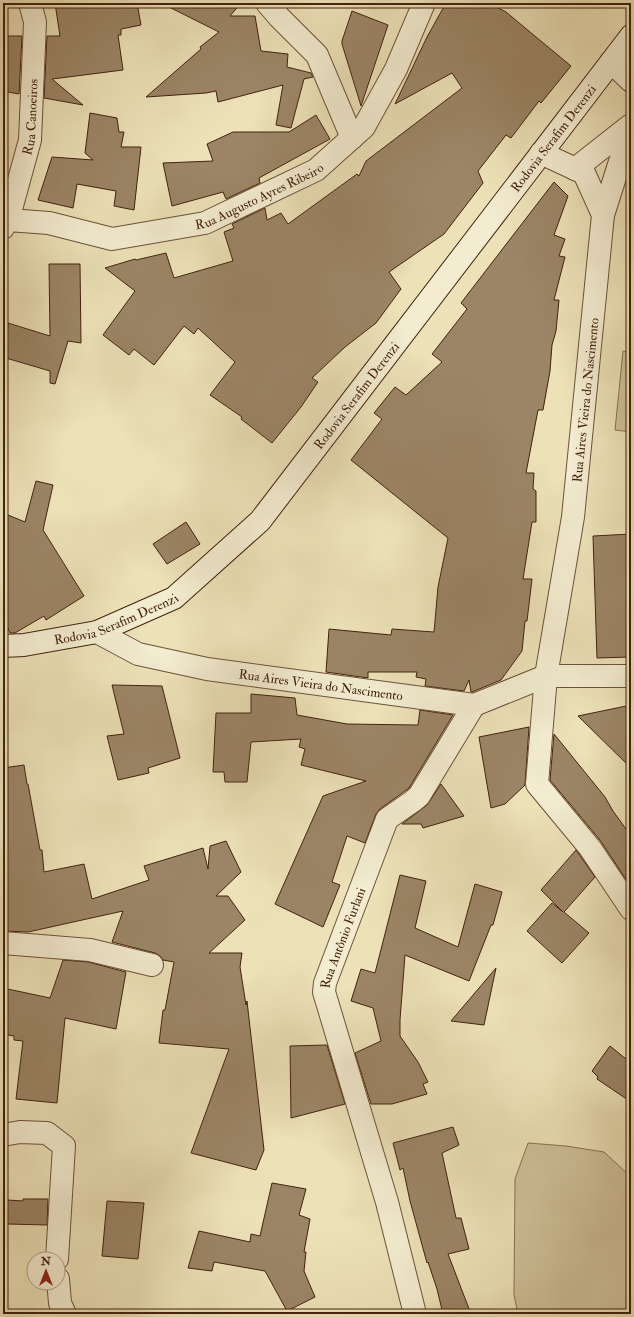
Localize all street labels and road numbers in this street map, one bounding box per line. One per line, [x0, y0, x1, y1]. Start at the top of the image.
street label: Rua Canoeiros [19, 78, 42, 157]
street label: Rodovia Serafim Derenzi [508, 81, 600, 195]
street label: Rua Augusto Ayres Ribeiro [194, 160, 327, 234]
street label: Rua Aires Vieira do Nascimento [569, 317, 603, 483]
street label: Rodovia Serafim Derenzi [311, 339, 403, 453]
street label: Rodovia Serafim Derenzi [53, 590, 183, 649]
street label: Rua Aires Vieira do Nascimento [238, 666, 404, 704]
street label: Rua Antônio Furlani [317, 885, 370, 989]

